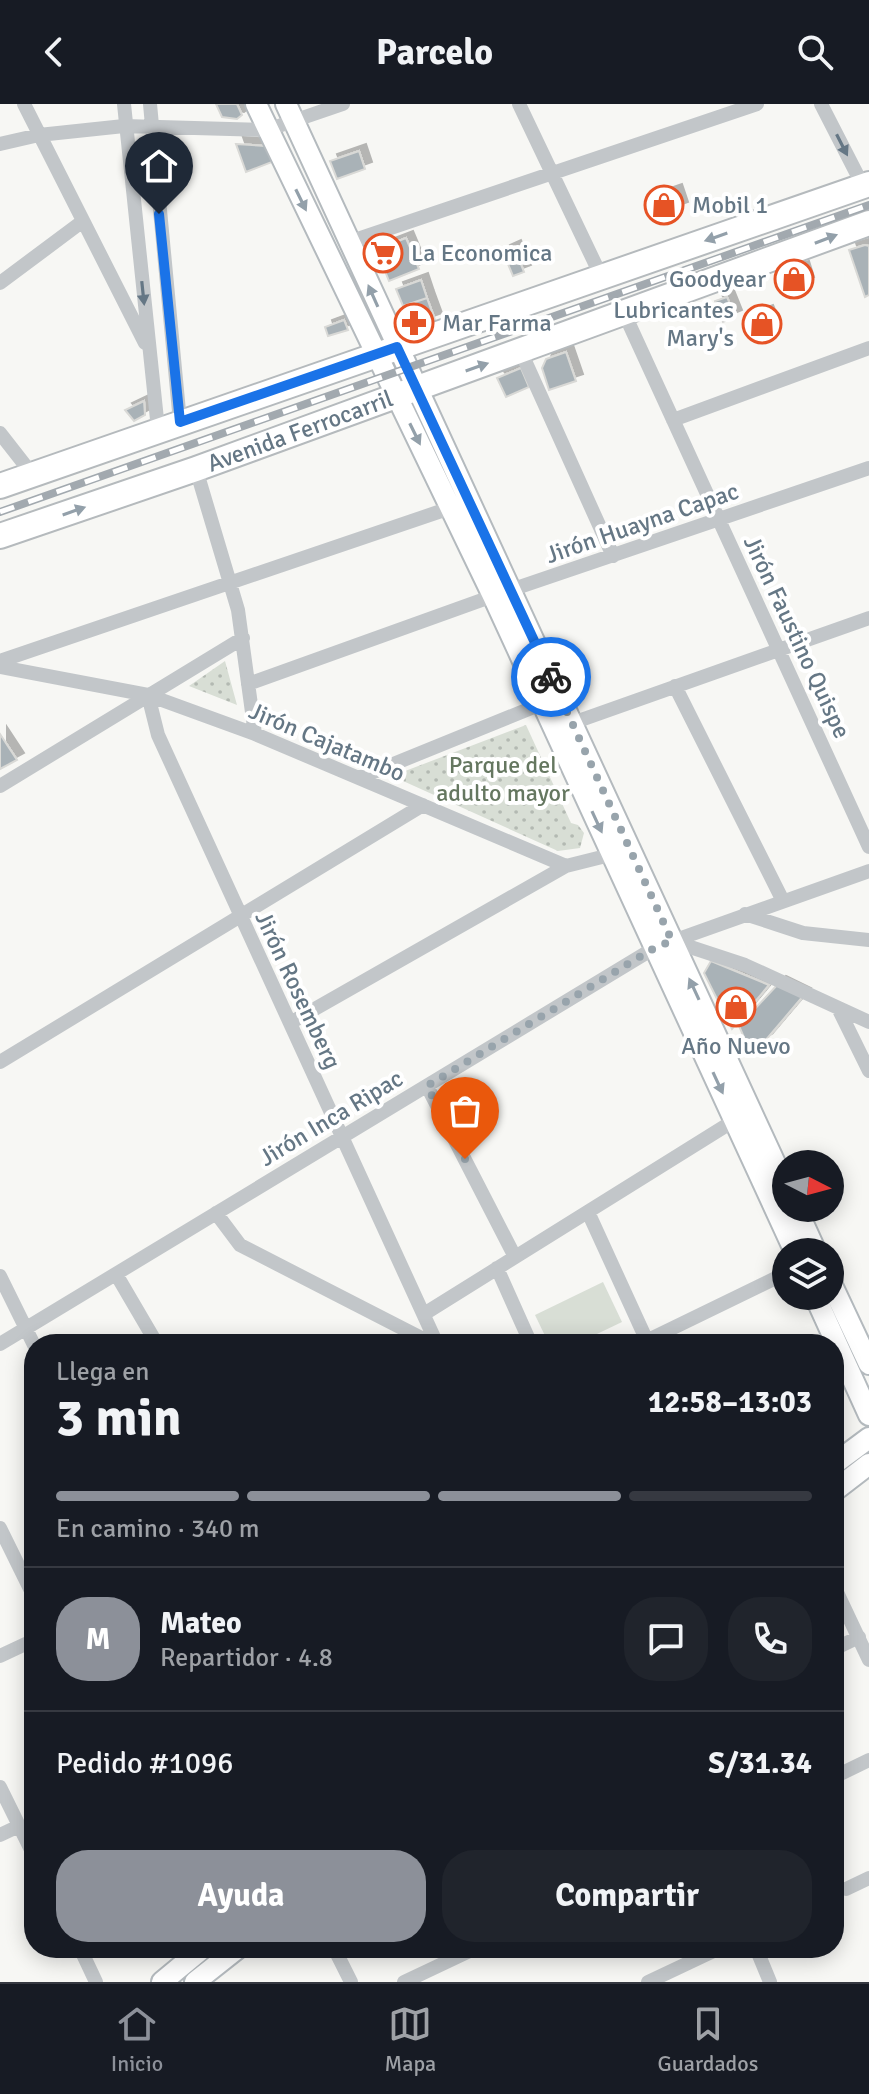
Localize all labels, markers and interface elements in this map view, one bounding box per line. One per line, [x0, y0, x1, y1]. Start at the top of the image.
icon: back [32, 30, 76, 74]
text: Parcelo [376, 30, 493, 75]
icon: search [793, 30, 837, 74]
pin [125, 132, 193, 214]
one-way arrow [835, 133, 848, 156]
icon: home [137, 144, 181, 188]
shop icon: Mobil 1 [643, 184, 685, 226]
one-way arrow [295, 189, 308, 212]
place label: Mobil 1 [692, 190, 768, 220]
one-way arrow [704, 231, 728, 243]
supermarket icon: La Economica [362, 232, 404, 274]
one-way arrow [814, 232, 838, 245]
place label: La Economica [411, 238, 552, 268]
shop icon: Goodyear [773, 258, 815, 300]
place label: Goodyear [669, 264, 766, 294]
one-way arrow [136, 281, 149, 306]
one-way arrow [367, 284, 380, 308]
place label: Lubricantes Mary's [613, 295, 734, 353]
pharmacy icon: Mar Farma [393, 302, 435, 344]
shop icon: Lubricantes Mary's [741, 303, 783, 345]
place label: Mar Farma [442, 308, 552, 338]
one-way arrow [465, 361, 489, 373]
street label: Avenida Ferrocarril [203, 383, 397, 479]
one-way arrow [408, 423, 421, 446]
street label: Jirón Huayna Capac [542, 476, 742, 570]
one-way arrow [62, 505, 86, 517]
street label: Jirón Faustino Quispe [737, 531, 857, 743]
courier [511, 637, 591, 717]
icon: bike [529, 655, 573, 699]
street label: Jirón Cajatambo [245, 696, 409, 788]
park label: Parque del adulto mayor [436, 750, 570, 808]
one-way arrow [590, 810, 604, 833]
street label: Jirón Rosemberg [248, 906, 348, 1074]
one-way arrow [687, 978, 701, 1001]
shop icon: Año Nuevo [715, 986, 757, 1028]
place label: Año Nuevo [681, 1031, 791, 1061]
street label: Jirón Inca Ripac [254, 1063, 408, 1173]
one-way arrow [711, 1071, 724, 1095]
pin [431, 1077, 499, 1159]
icon: bag [443, 1089, 487, 1133]
north arrow [772, 1150, 844, 1222]
map controls [772, 1150, 844, 1310]
button: layers [772, 1238, 844, 1310]
text: Llega en [56, 1356, 150, 1388]
text: 12:58–13:03 [648, 1384, 812, 1421]
text: 3 min [56, 1386, 182, 1450]
text: En camino · 340 m [56, 1513, 259, 1545]
button: chat [624, 1597, 708, 1681]
button: phone [728, 1597, 812, 1681]
text: Mateo [160, 1605, 242, 1642]
text: M [85, 1621, 111, 1658]
text: Repartidor · 4.8 [160, 1642, 333, 1674]
text: Pedido #1096 [56, 1745, 233, 1782]
text: S/31.34 [708, 1745, 812, 1782]
button: Ayuda [56, 1850, 426, 1942]
button: Compartir [442, 1850, 812, 1942]
tab: Inicio [111, 2002, 163, 2077]
tab: Mapa [384, 2002, 436, 2077]
tab: Guardados [658, 2002, 758, 2077]

